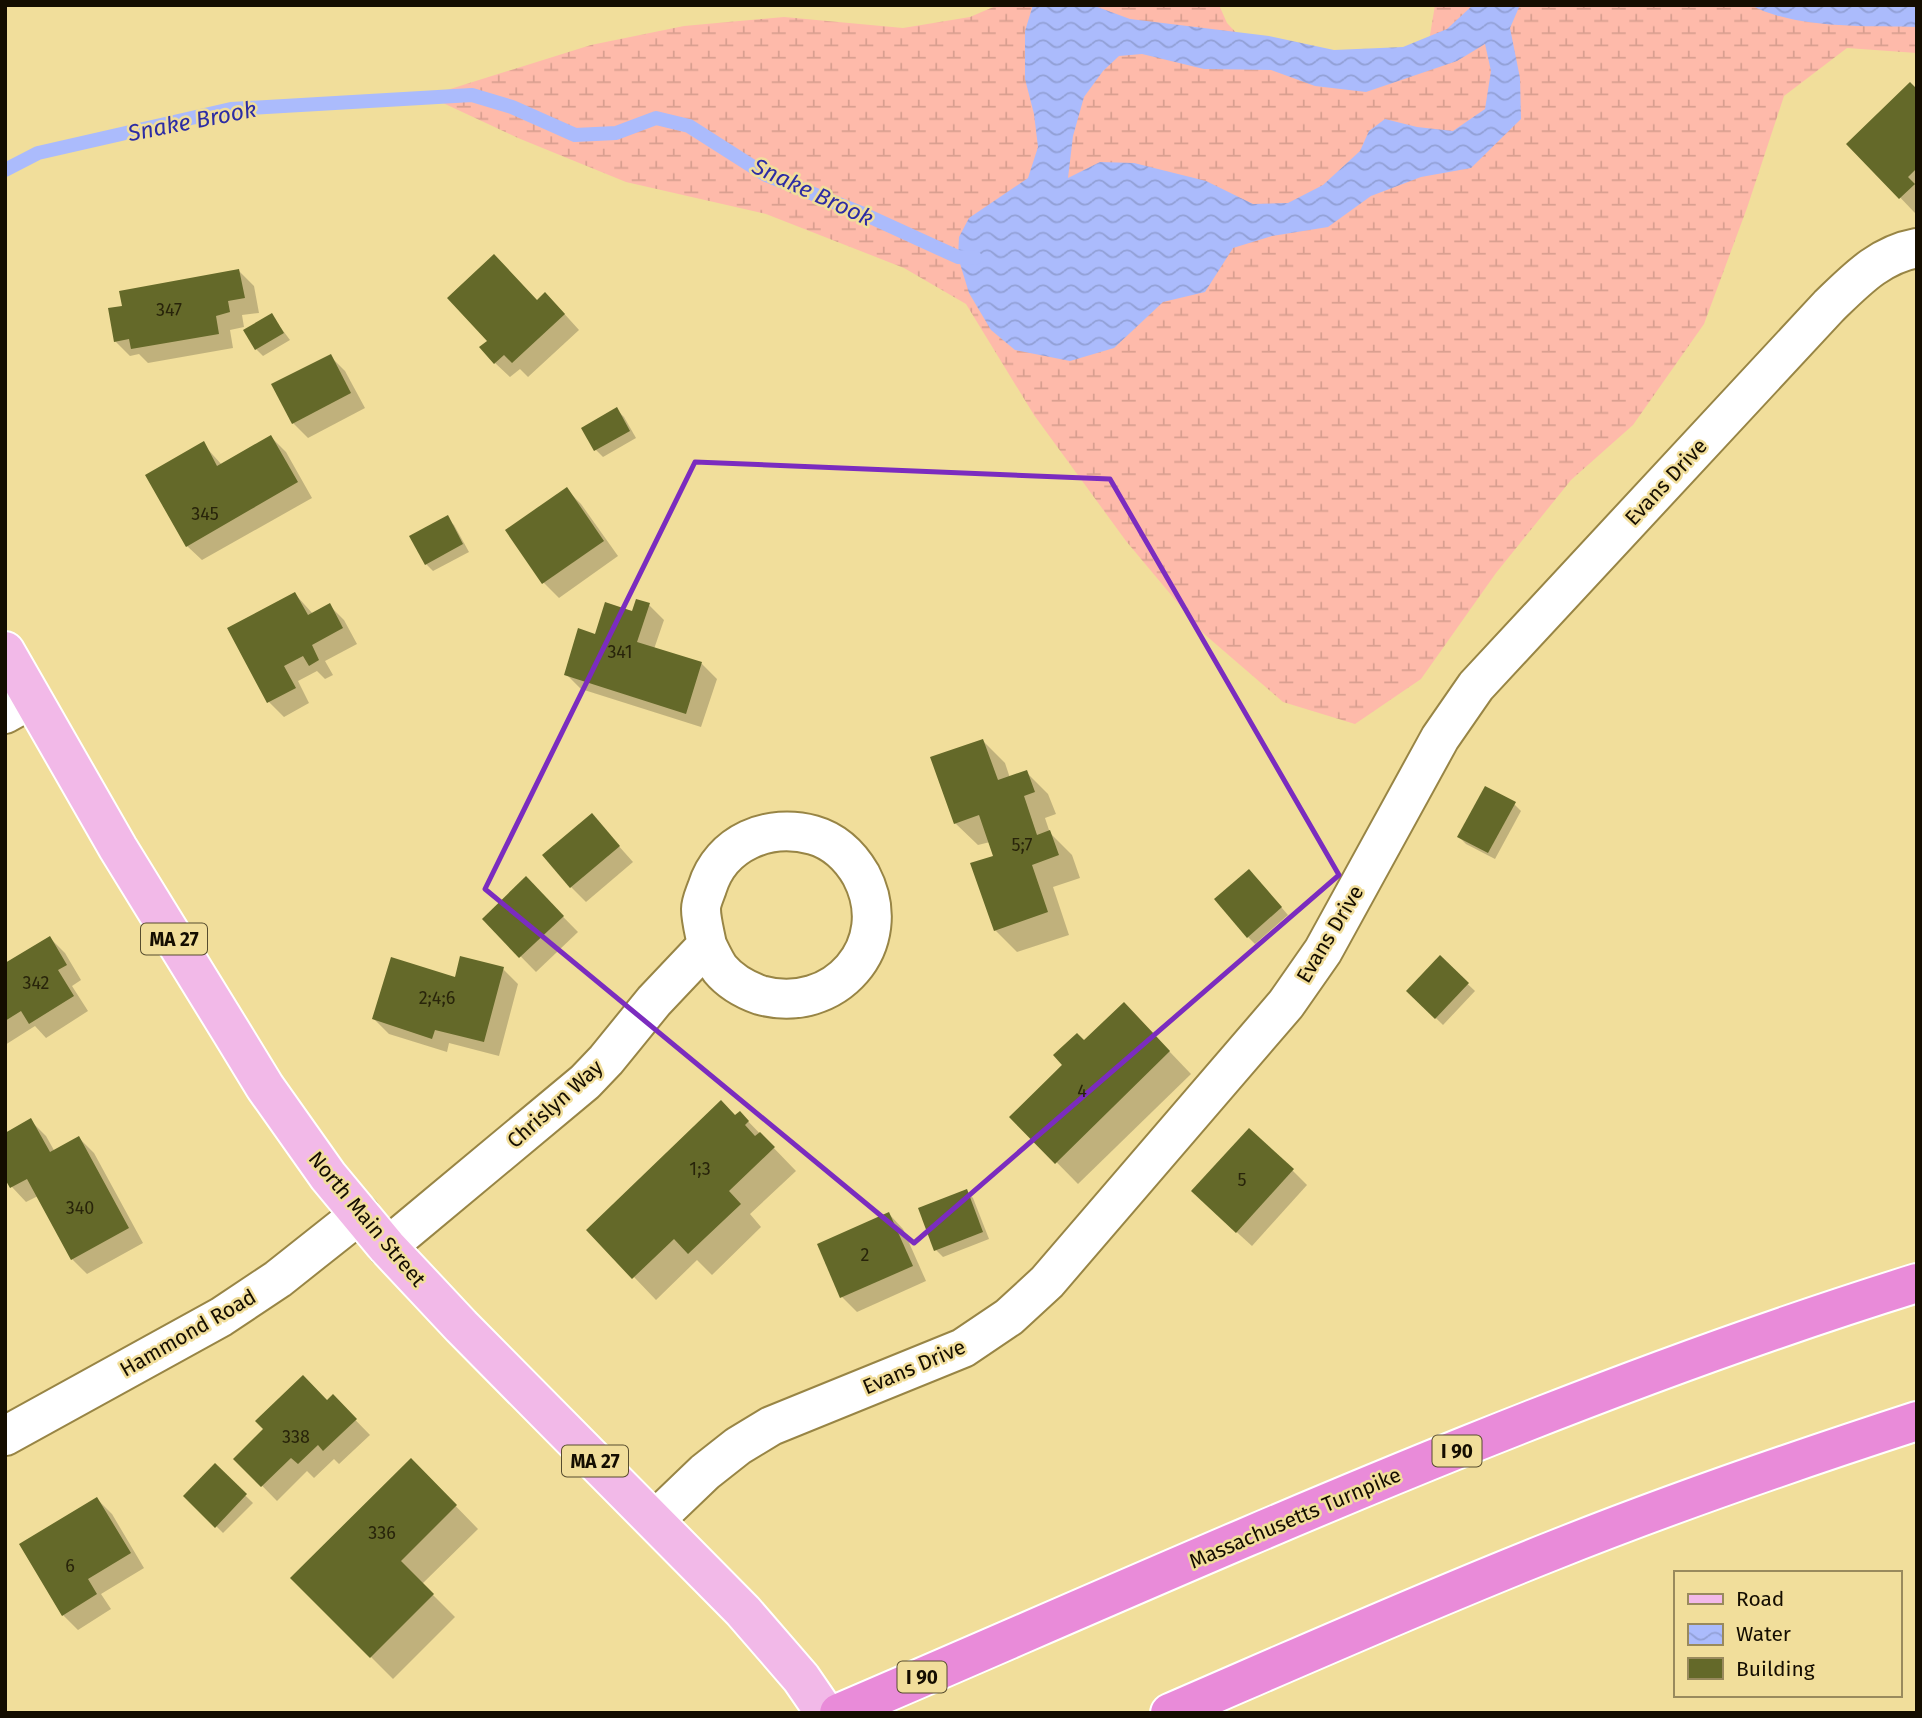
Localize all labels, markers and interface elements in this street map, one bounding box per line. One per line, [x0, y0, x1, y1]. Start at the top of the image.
water label: Snake Brook [124, 95, 259, 147]
water label: Snake Brook [747, 151, 878, 232]
house number: 347 [156, 299, 182, 321]
street label: Evans Drive [1619, 433, 1713, 531]
house number: 345 [191, 503, 219, 525]
house number: 341 [607, 641, 633, 663]
house number: 5;7 [1012, 834, 1032, 856]
street label: Evans Drive [1291, 881, 1369, 987]
road number: MA 27 [141, 923, 207, 954]
house number: 342 [22, 972, 50, 994]
house number: 2;4;6 [419, 987, 455, 1009]
street label: Chrislyn Way [502, 1054, 609, 1154]
house number: 4 [1077, 1080, 1087, 1102]
street label: North Main Street [303, 1146, 431, 1292]
house number: 1;3 [689, 1158, 711, 1180]
house number: 5 [1237, 1169, 1247, 1191]
house number: 340 [66, 1197, 94, 1219]
house number: 2 [861, 1244, 870, 1266]
street label: Hammond Road [115, 1284, 261, 1382]
street label: Evans Drive [859, 1334, 969, 1400]
house number: 338 [282, 1426, 310, 1448]
road number: I 90 [1432, 1436, 1482, 1466]
road number: MA 27 [562, 1446, 628, 1476]
street label: Massachusetts Turnpike [1185, 1462, 1405, 1574]
house number: 336 [368, 1522, 396, 1544]
house number: 6 [65, 1555, 75, 1577]
legend [1674, 1571, 1901, 1697]
text: Road [1736, 1586, 1784, 1612]
text: Water [1736, 1621, 1791, 1647]
text: Building [1736, 1656, 1815, 1682]
road number: I 90 [898, 1662, 946, 1693]

